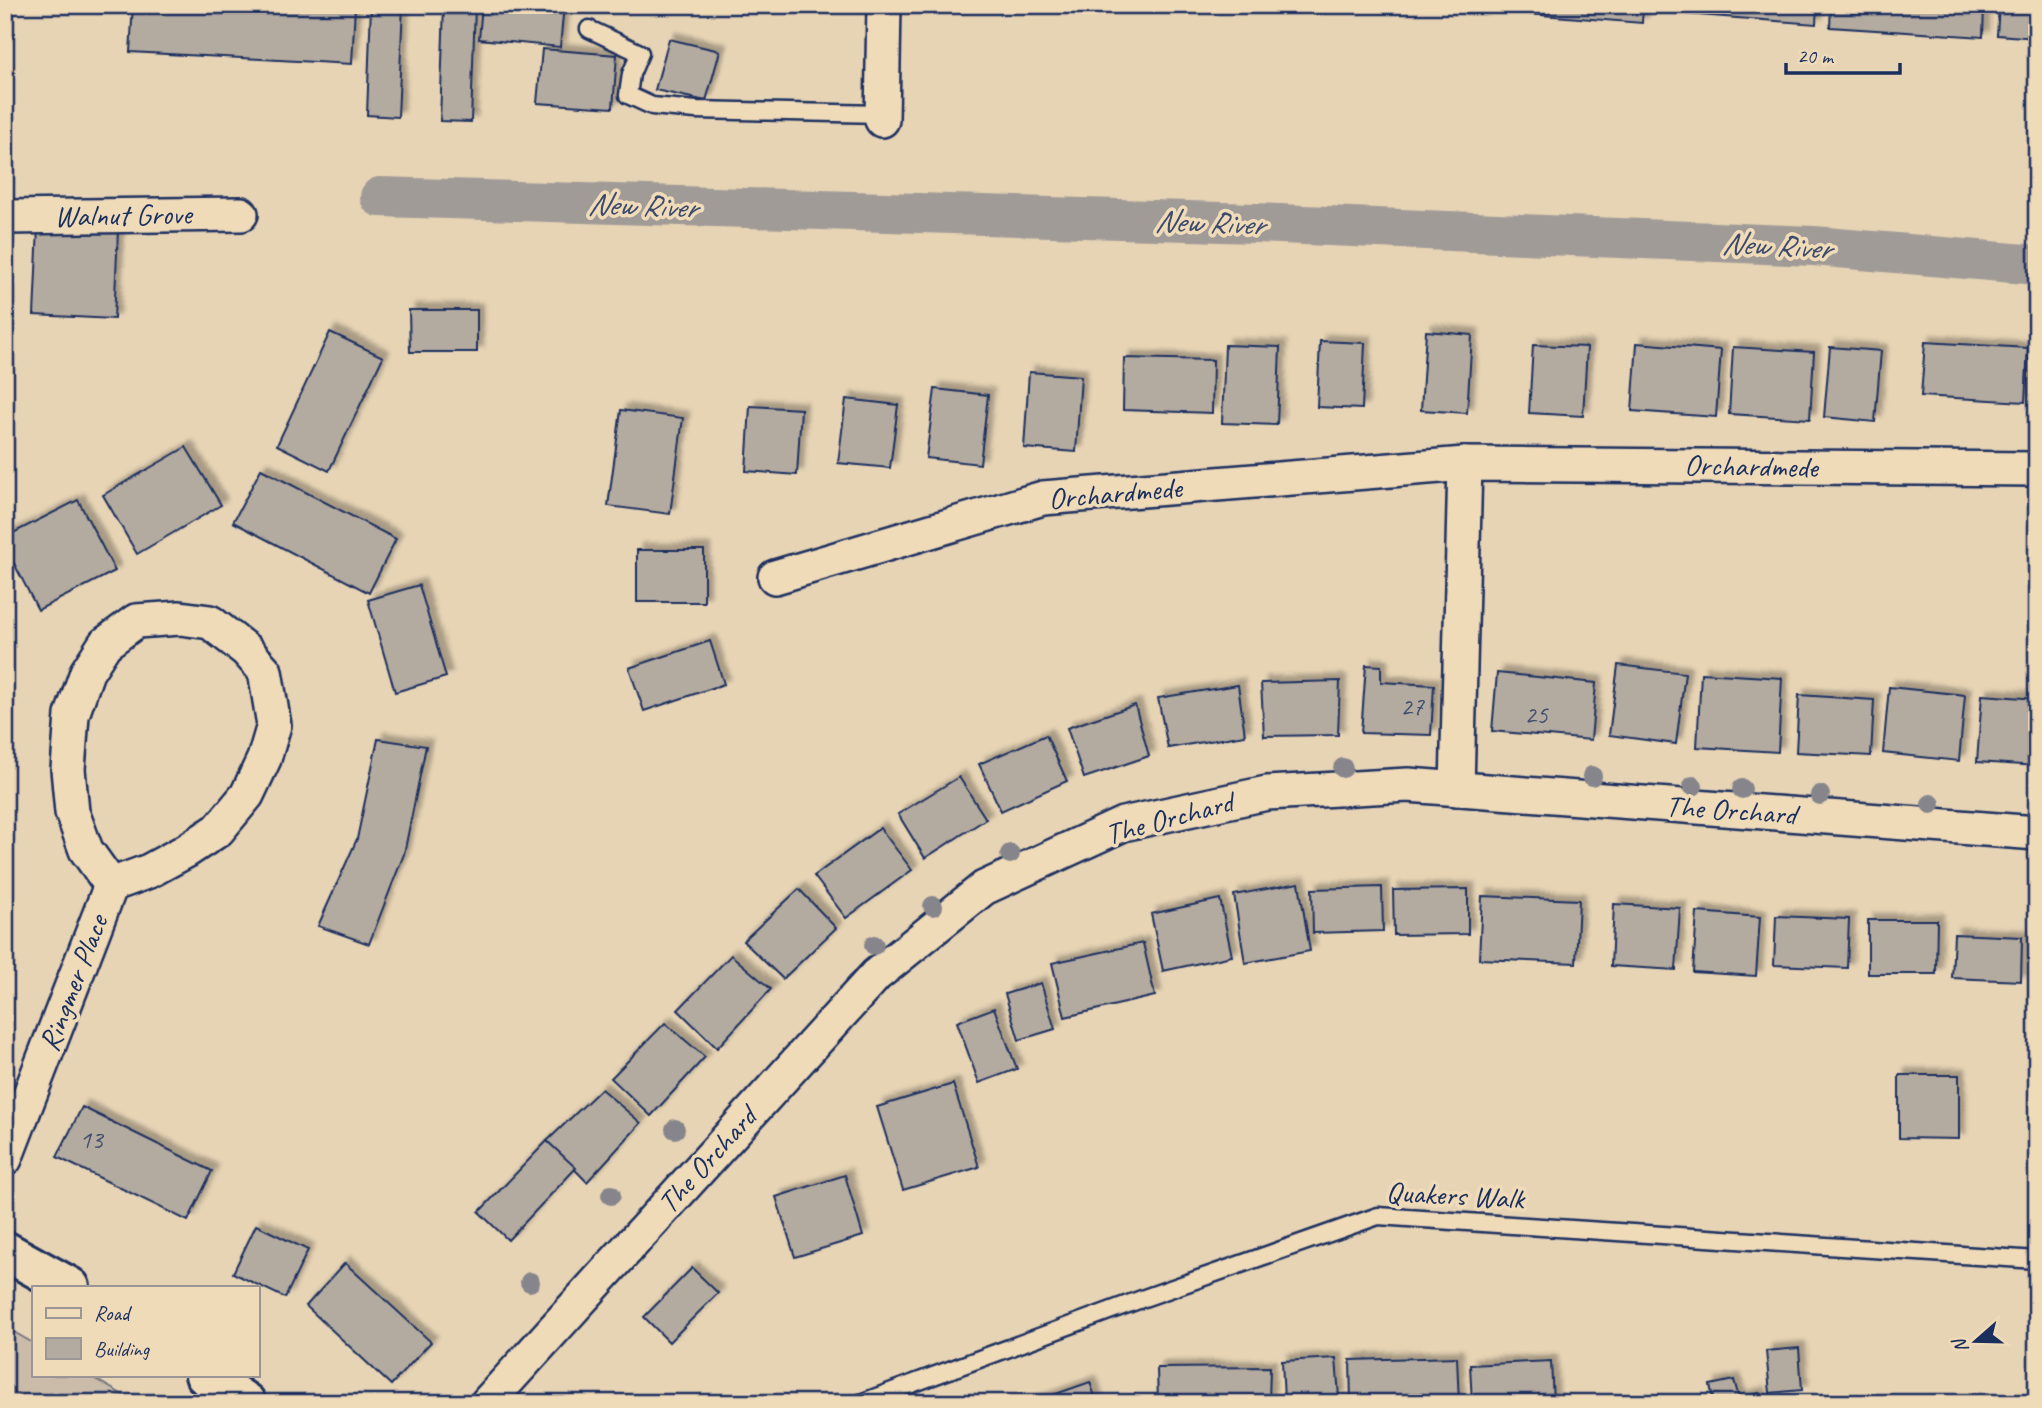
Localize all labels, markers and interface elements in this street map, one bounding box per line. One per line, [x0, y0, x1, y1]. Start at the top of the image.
scale bar [1786, 32, 1900, 76]
text: 20 m [1797, 43, 1835, 69]
water label: New River [587, 183, 702, 228]
street label: Walnut Grove [54, 195, 194, 235]
water label: New River [1154, 200, 1269, 245]
water label: New River [1721, 222, 1837, 269]
street label: Orchardmede [1684, 446, 1820, 486]
street label: Orchardmede [1047, 468, 1185, 518]
house number: 27 [1400, 690, 1425, 723]
house number: 25 [1524, 698, 1549, 731]
street label: The Orchard [1101, 782, 1241, 853]
street label: The Orchard [1664, 786, 1802, 834]
street label: Ringmer Place [30, 907, 117, 1056]
street label: The Orchard [649, 1096, 768, 1221]
house number: 13 [79, 1123, 105, 1156]
street label: Quakers Walk [1385, 1172, 1527, 1218]
legend [32, 1286, 259, 1376]
text: Road [94, 1300, 133, 1326]
north arrow [1940, 1306, 2010, 1376]
text: N [1947, 1334, 1974, 1356]
text: Building [94, 1336, 151, 1362]

